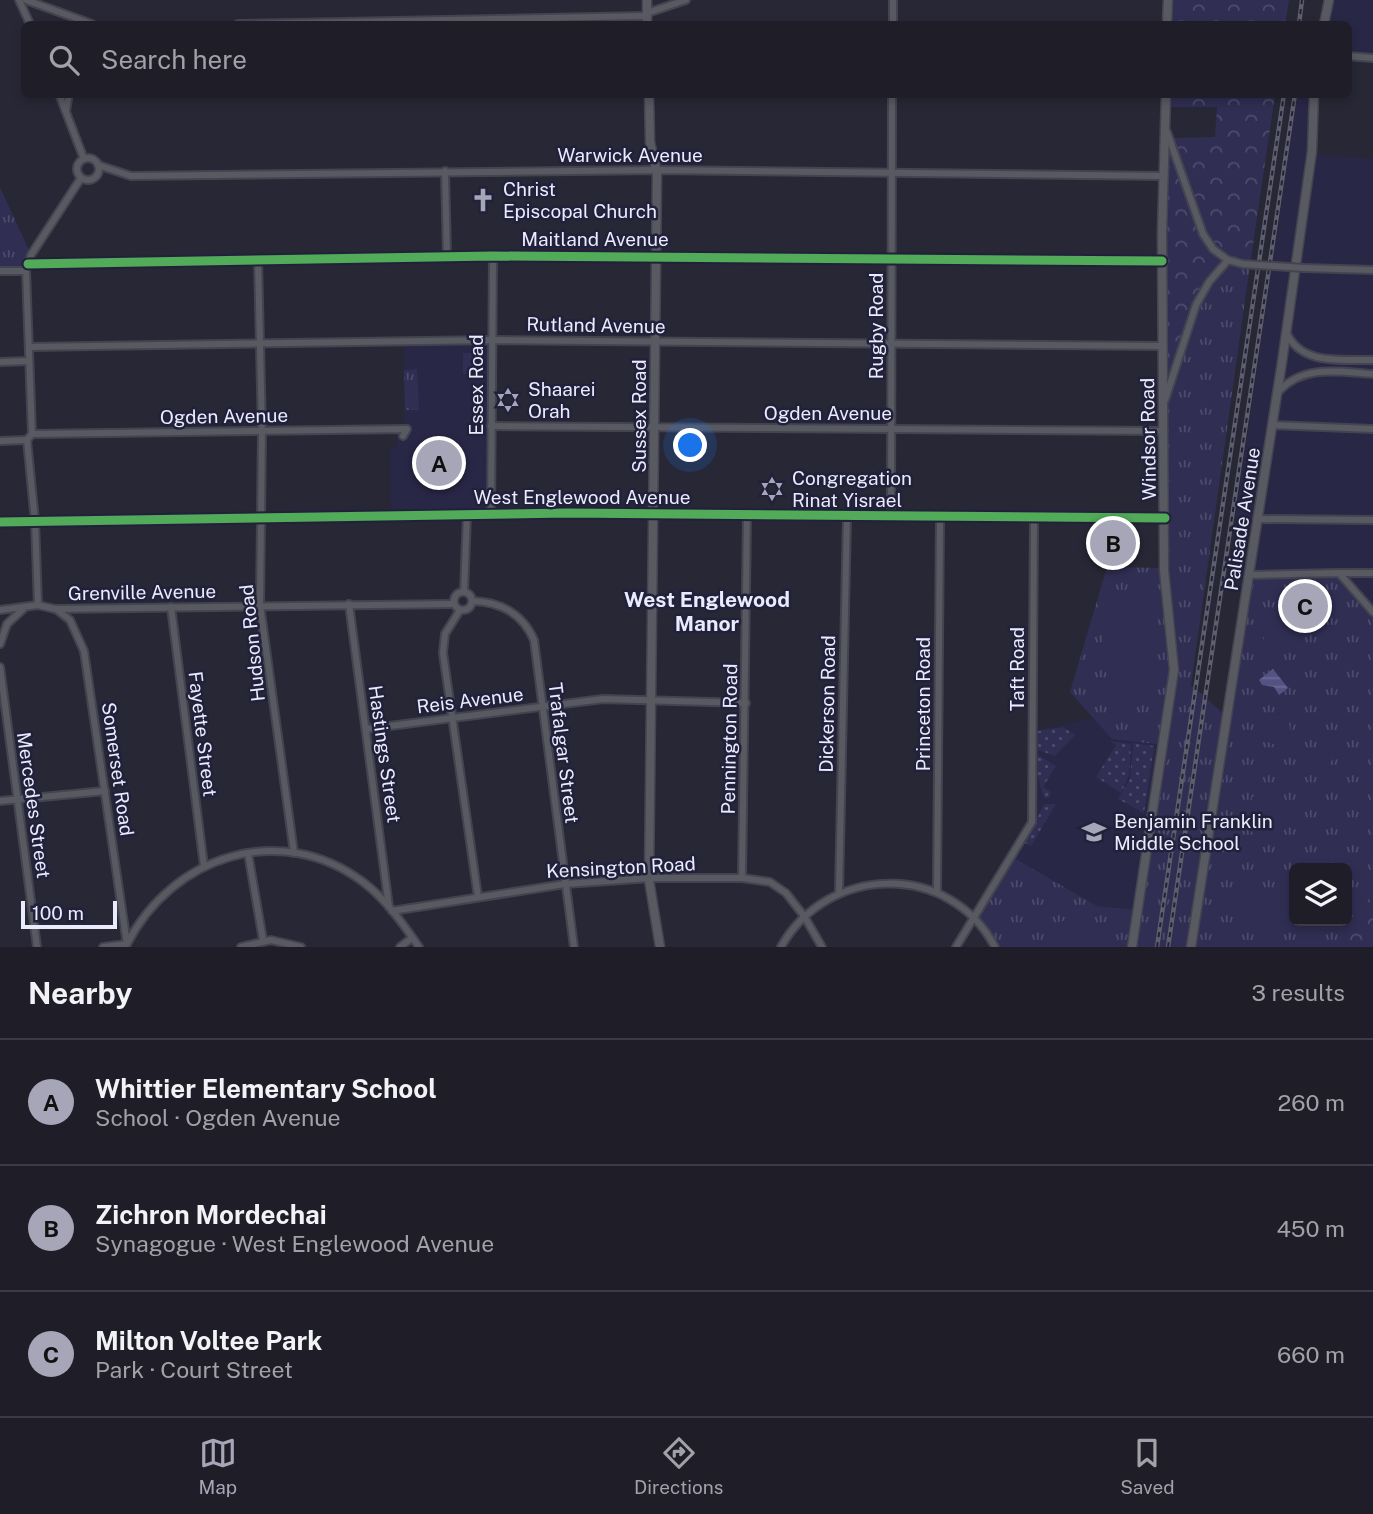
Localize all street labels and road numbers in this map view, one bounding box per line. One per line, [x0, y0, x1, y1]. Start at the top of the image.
street label: Warwick Avenue [557, 144, 703, 166]
street label: Maitland Avenue [521, 228, 669, 250]
street label: Rugby Road [865, 273, 887, 379]
street label: Rutland Avenue [526, 313, 666, 337]
street label: Essex Road [465, 334, 487, 436]
street label: Sussex Road [628, 359, 650, 473]
street label: Windsor Road [1136, 377, 1160, 501]
street label: Ogden Avenue [764, 402, 892, 424]
street label: Ogden Avenue [160, 404, 288, 428]
street label: Palisade Avenue [1220, 446, 1264, 592]
street label: West Englewood Avenue [474, 486, 690, 508]
street label: Grenville Avenue [68, 580, 216, 604]
street label: Hudson Road [235, 583, 269, 703]
street label: Taft Road [1006, 627, 1028, 711]
street label: Dickerson Road [815, 635, 839, 773]
street label: Princeton Road [912, 637, 934, 771]
street label: Pennington Road [717, 663, 741, 815]
street label: Fayette Street [184, 670, 222, 798]
street label: Trafalgar Street [544, 681, 584, 825]
street label: Reis Avenue [415, 683, 525, 717]
street label: Hastings Street [364, 684, 406, 824]
street label: Somerset Road [98, 701, 138, 837]
street label: Mercedes Street [13, 730, 55, 880]
street label: Kensington Road [546, 852, 696, 882]

